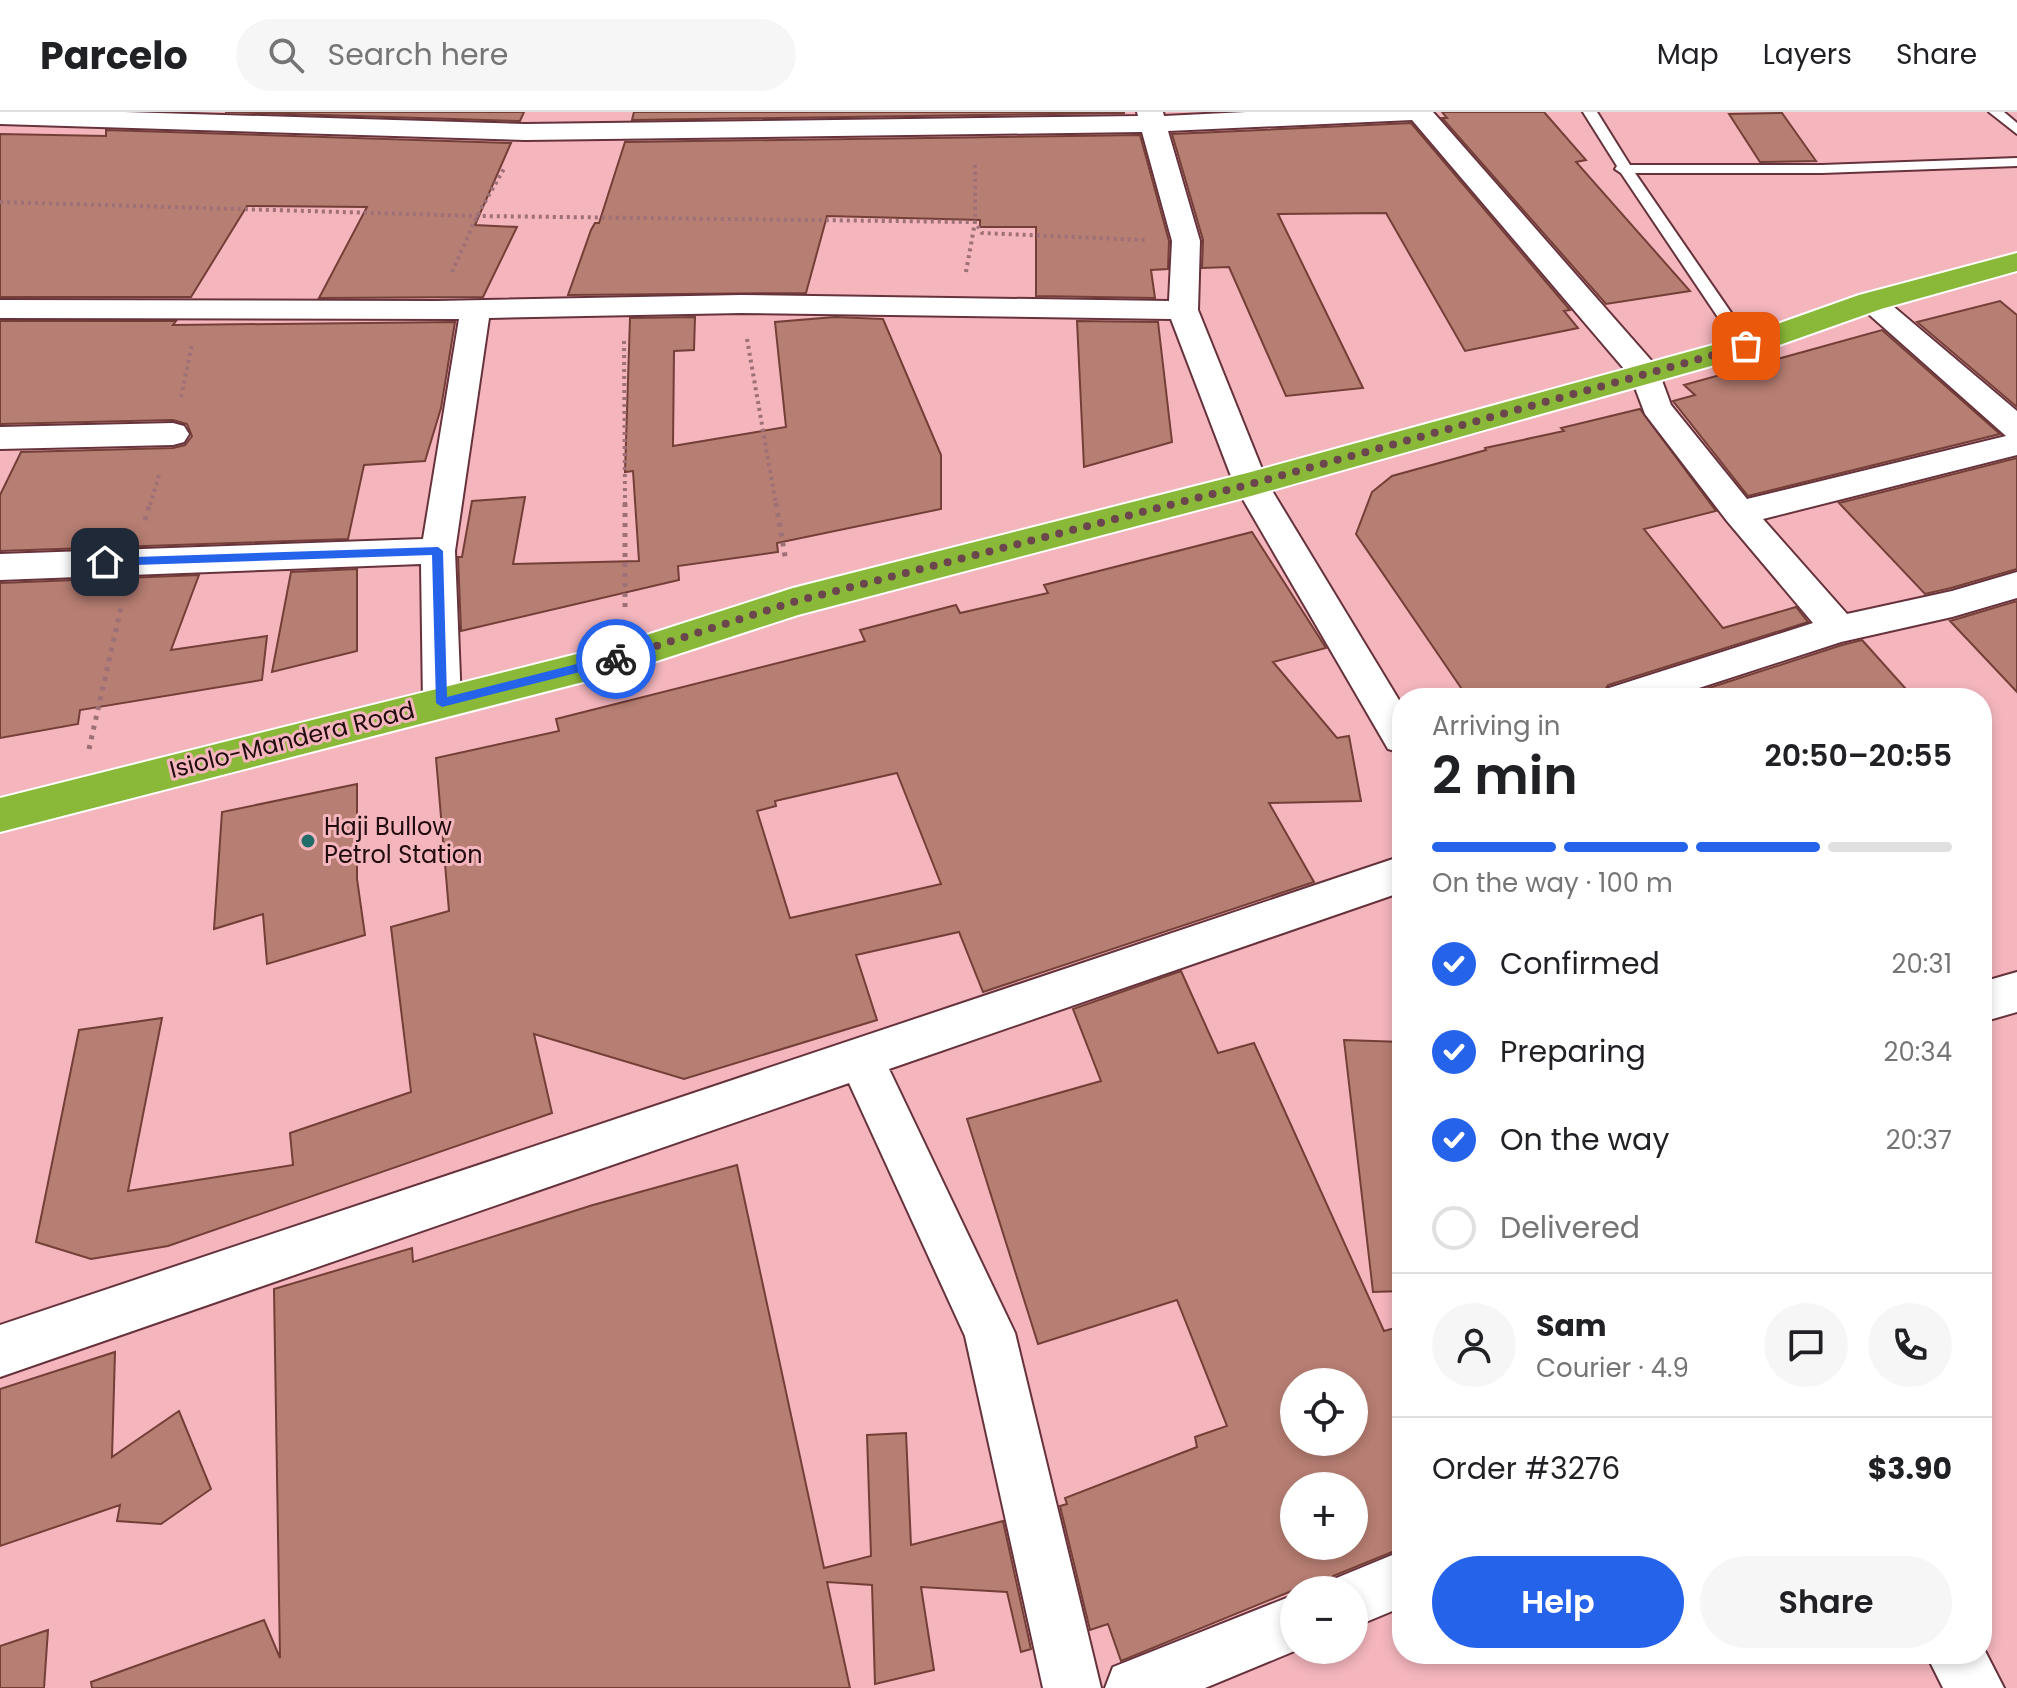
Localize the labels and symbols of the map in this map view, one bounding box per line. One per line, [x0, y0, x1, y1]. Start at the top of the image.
pin [1712, 312, 1780, 380]
pin [71, 528, 139, 596]
courier [576, 619, 656, 699]
street label: Isiolo-Mandera Road [166, 693, 418, 786]
place label: Haji Bullow Petrol Station [324, 810, 483, 871]
marker: Haji Bullow Petrol Station [299, 832, 317, 850]

